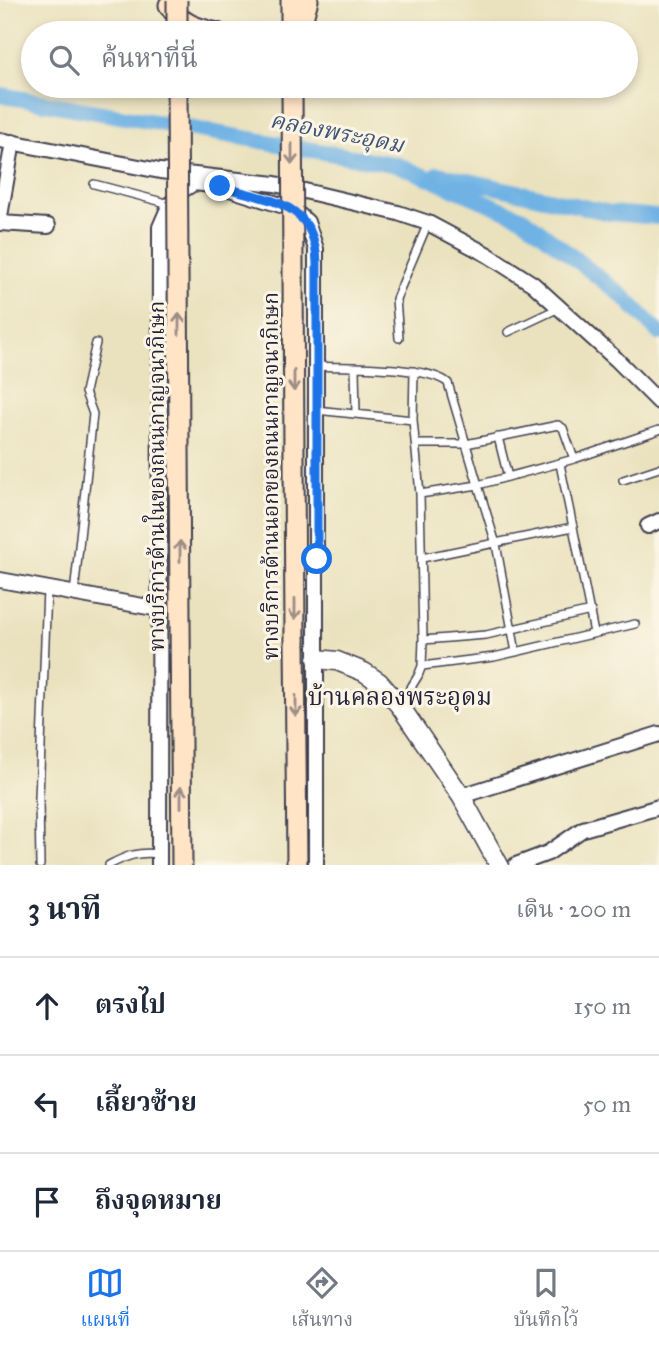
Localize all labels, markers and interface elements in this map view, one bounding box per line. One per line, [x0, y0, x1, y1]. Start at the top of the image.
search box [21, 21, 638, 98]
icon: search [45, 41, 83, 79]
text: ค้นหาที่นี่ [101, 42, 198, 74]
water label: คลองพระอุดม [268, 105, 407, 160]
one-way arrow [285, 142, 299, 165]
route end [204, 170, 235, 201]
street label: ทางบริการด้านนอกของถนนกาญจนาภิเษก [258, 292, 284, 660]
street label: ทางบริการด้านในของถนนกาญจนาภิเษก [142, 301, 170, 651]
one-way arrow [172, 312, 186, 335]
one-way arrow [287, 370, 300, 393]
one-way arrow [173, 540, 187, 563]
route start [301, 543, 332, 574]
one-way arrow [288, 597, 302, 620]
district label: บ้านคลองพระอุดม [308, 682, 492, 712]
one-way arrow [289, 695, 303, 718]
one-way arrow [174, 786, 188, 809]
text: 3 นาที [28, 891, 101, 927]
text: เดิน · 200 m [516, 895, 631, 923]
icon: ahead [28, 987, 66, 1025]
text: ตรงไป [95, 988, 166, 1020]
text: 150 m [574, 992, 631, 1020]
icon: left [28, 1085, 66, 1123]
text: เลี้ยวซ้าย [95, 1086, 197, 1118]
text: 50 m [583, 1090, 631, 1118]
icon: arrive [28, 1183, 66, 1221]
text: ถึงจุดหมาย [95, 1184, 222, 1216]
tab: แผนที่ [80, 1264, 130, 1336]
tab: เส้นทาง [291, 1264, 353, 1336]
tab: บันทึกไว้ [514, 1264, 579, 1336]

